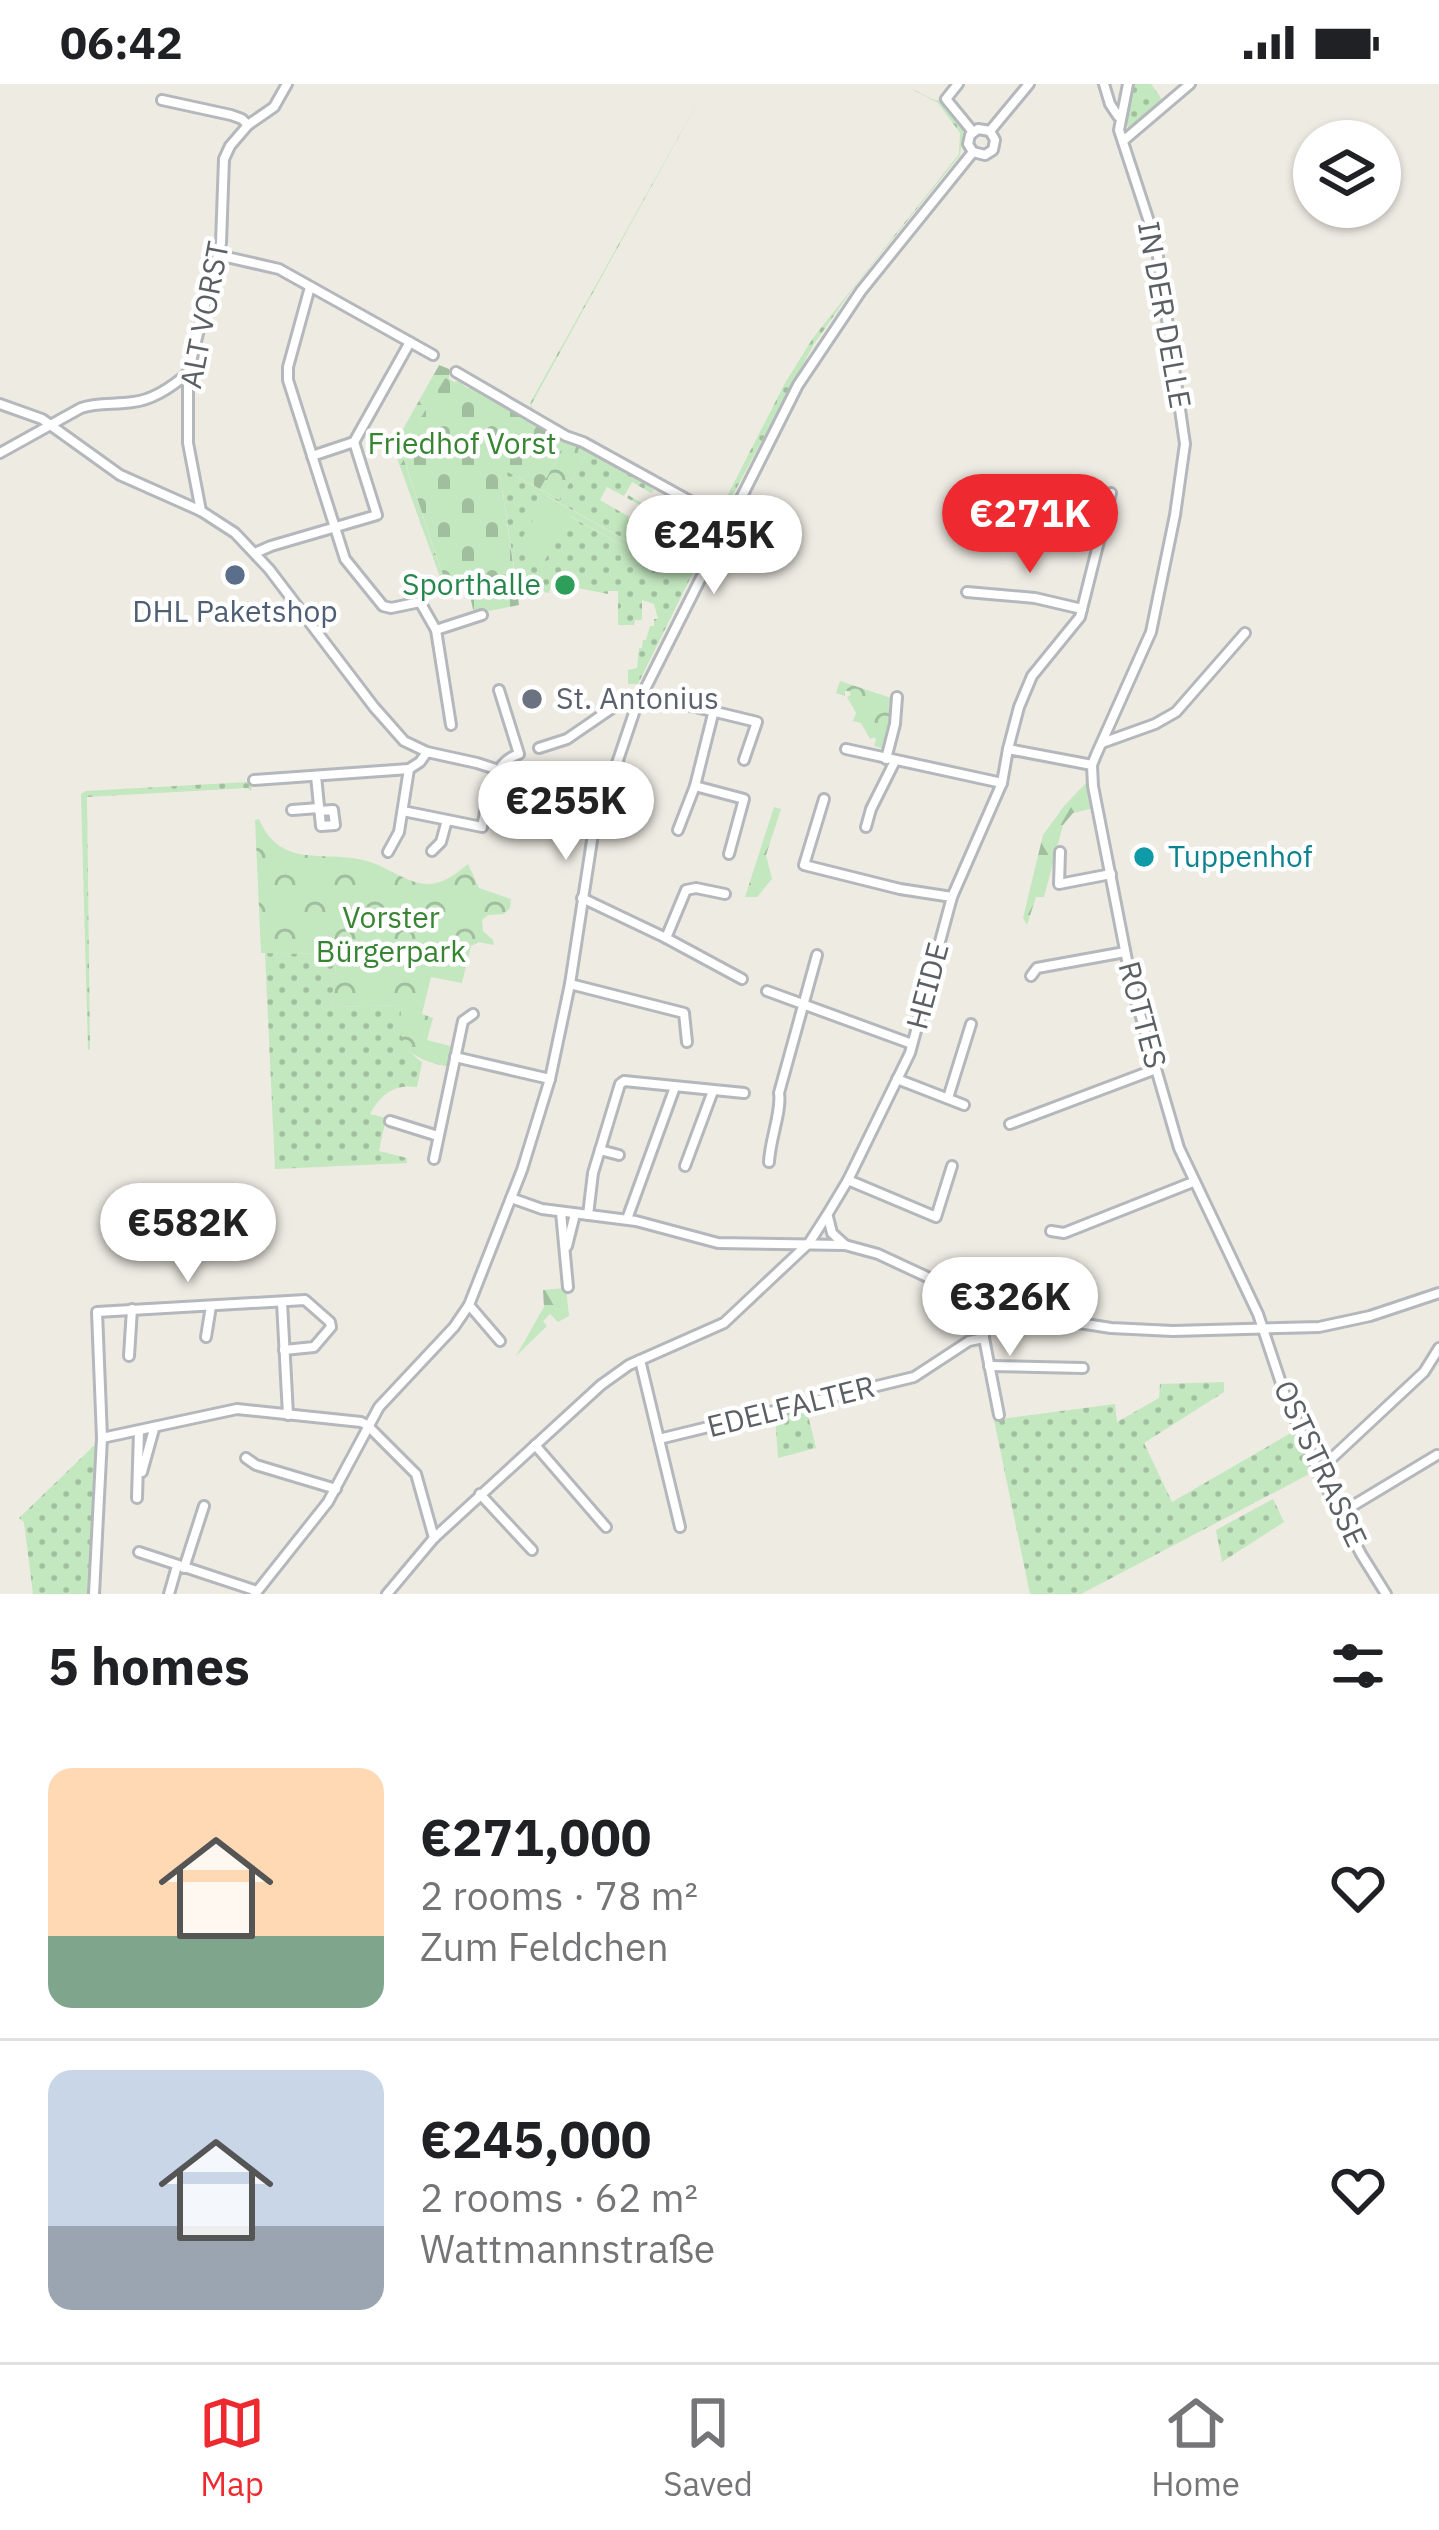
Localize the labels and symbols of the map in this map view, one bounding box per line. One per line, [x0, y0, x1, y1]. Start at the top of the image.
street label: IN DER DELLE [1130, 218, 1201, 411]
street label: ALT VORST [170, 238, 237, 392]
park label: Friedhof Vorst [367, 423, 557, 462]
pin: €271K [946, 474, 1114, 576]
pin: €245K [630, 495, 798, 597]
marker: DHL Paketshop [222, 562, 248, 588]
place label: Sporthalle [402, 564, 541, 603]
marker: Sporthalle [552, 572, 578, 598]
place label: DHL Paketshop [132, 591, 338, 630]
place label: St. Antonius [556, 678, 719, 717]
marker: St. Antonius [519, 686, 545, 712]
pin: €255K [482, 761, 650, 863]
place label: Tuppenhof [1168, 836, 1313, 875]
marker: Tuppenhof [1131, 844, 1157, 870]
park label: Vorster Bürgerpark [316, 897, 466, 970]
street label: HEIDE [896, 938, 957, 1033]
street label: ROTTES [1110, 957, 1176, 1073]
pin: €582K [104, 1183, 272, 1285]
pin: €326K [926, 1257, 1094, 1359]
street label: EDELFALTER [703, 1366, 879, 1445]
street label: OSTSTRASSE [1266, 1374, 1377, 1553]

